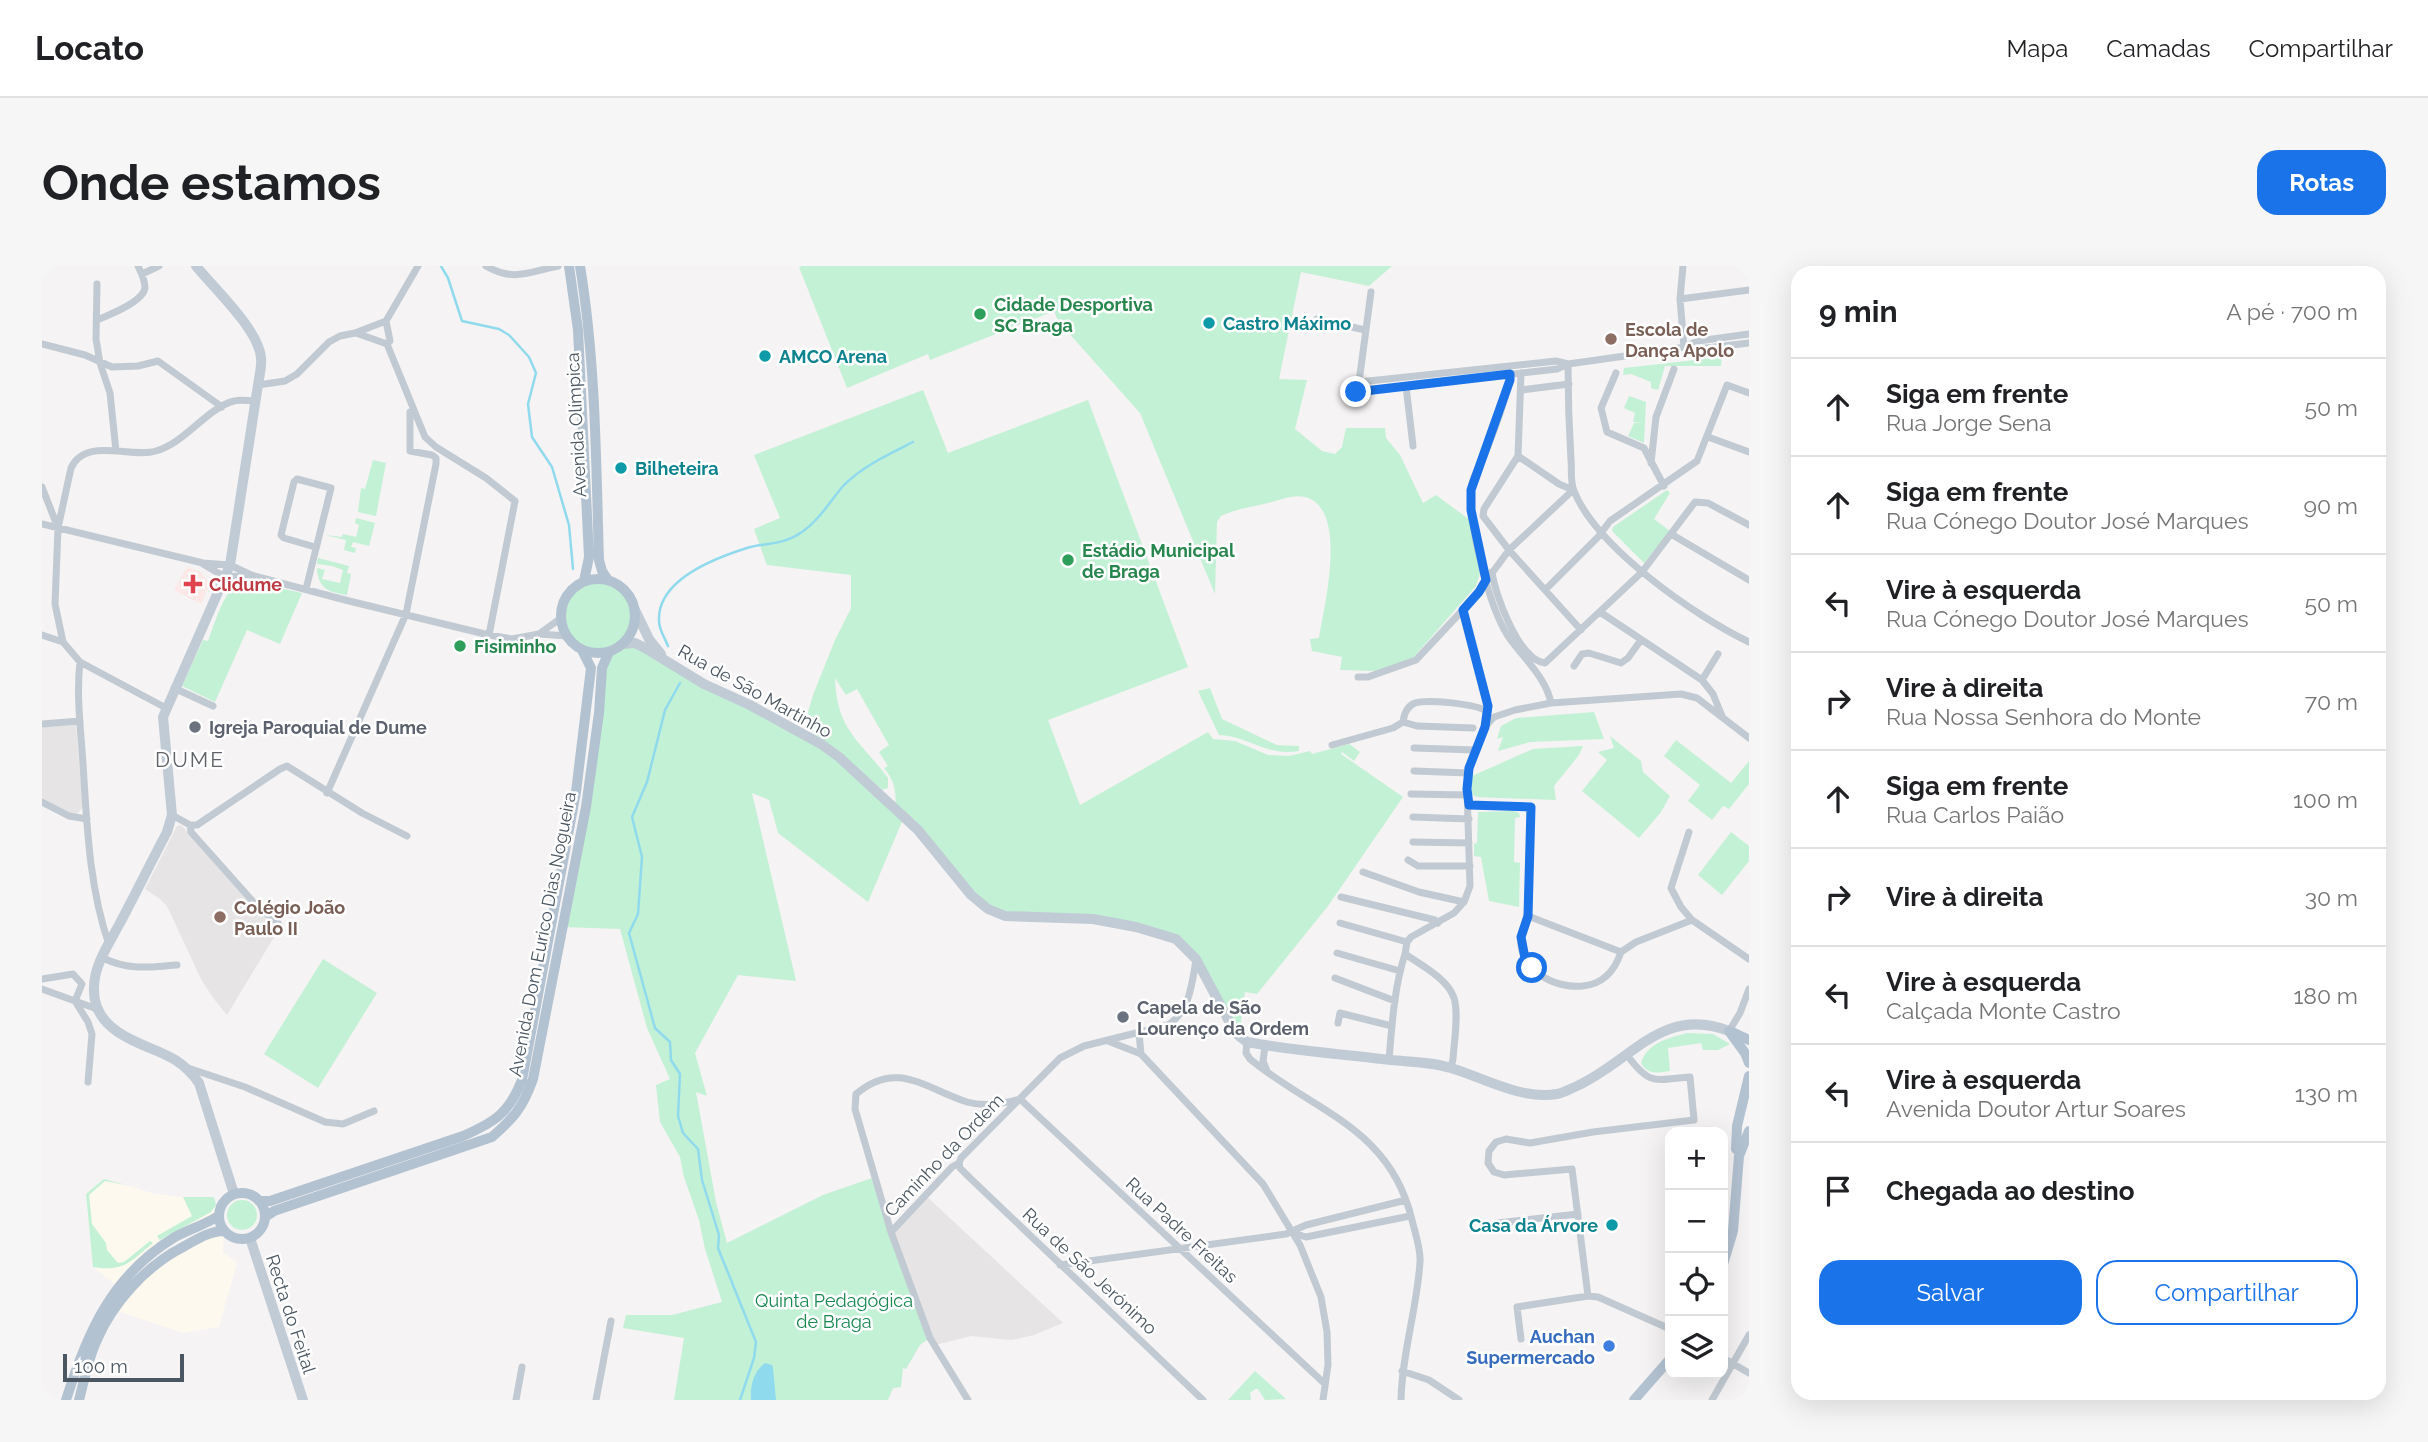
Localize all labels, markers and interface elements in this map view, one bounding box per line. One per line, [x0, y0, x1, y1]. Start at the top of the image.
text: Locato [35, 29, 144, 68]
text: Mapa [2006, 34, 2068, 63]
text: Camadas [2106, 34, 2211, 63]
text: Compartilhar [2249, 34, 2393, 63]
button: Rotas [2257, 150, 2386, 215]
text: Onde estamos [42, 154, 381, 211]
place label: Cidade Desportiva SC Braga [994, 294, 1153, 336]
text: 9 min [1819, 294, 1898, 329]
text: A pé · 700 m [2226, 298, 2358, 325]
marker: Cidade Desportiva SC Braga [972, 306, 988, 322]
place label: Castro Máximo [1223, 313, 1351, 334]
marker: Castro Máximo [1201, 315, 1217, 331]
place label: Escola de Dança Apolo [1625, 319, 1734, 361]
marker: Escola de Dança Apolo [1603, 331, 1619, 347]
place label: AMCO Arena [779, 346, 887, 367]
marker: AMCO Arena [757, 348, 773, 364]
street label: Avenida Olímpica [562, 352, 590, 498]
route end [1340, 376, 1371, 407]
text: Siga em frente [1886, 379, 2068, 409]
icon: ahead [1819, 388, 1857, 426]
text: 50 m [2304, 394, 2358, 421]
text: Rua Jorge Sena [1886, 409, 2052, 436]
place label: Bilheteira [635, 458, 719, 479]
marker: Bilheteira [613, 460, 629, 476]
text: Siga em frente [1886, 477, 2068, 507]
icon: ahead [1819, 486, 1857, 524]
text: 90 m [2303, 492, 2358, 519]
text: Rua Cónego Doutor José Marques [1886, 507, 2249, 534]
place label: Estádio Municipal de Braga [1082, 540, 1235, 582]
marker: Estádio Municipal de Braga [1060, 552, 1076, 568]
marker: Clidume [183, 574, 203, 594]
place label: Clidume [209, 574, 282, 595]
text: Vire à esquerda [1886, 575, 2081, 605]
icon: left [1819, 584, 1857, 622]
text: 50 m [2304, 590, 2358, 617]
text: Rua Cónego Doutor José Marques [1886, 605, 2249, 632]
place label: Fisiminho [474, 636, 556, 657]
marker: Fisiminho [452, 638, 468, 654]
street label: Rua de São Martinho [674, 640, 836, 742]
text: Vire à direita [1886, 673, 2043, 703]
icon: right [1819, 682, 1857, 720]
text: 70 m [2305, 688, 2358, 715]
text: Rua Nossa Senhora do Monte [1886, 703, 2201, 730]
place label: Igreja Paroquial de Dume [209, 717, 427, 738]
marker: Igreja Paroquial de Dume [187, 719, 203, 735]
district label: DUME [155, 747, 225, 772]
text: Siga em frente [1886, 771, 2068, 801]
icon: ahead [1819, 780, 1857, 818]
text: 100 m [2293, 786, 2358, 813]
street label: Avenida Dom Eurico Dias Nogueira [504, 790, 580, 1078]
text: Rua Carlos Paião [1886, 801, 2064, 828]
icon: right [1819, 878, 1857, 916]
text: Vire à direita [1886, 882, 2043, 912]
text: 30 m [2305, 884, 2358, 911]
place label: Colégio João Paulo II [234, 897, 345, 939]
marker: Colégio João Paulo II [212, 909, 228, 925]
route start [1516, 952, 1547, 983]
text: Vire à esquerda [1886, 967, 2081, 997]
icon: left [1819, 976, 1857, 1014]
text: 180 m [2293, 982, 2358, 1009]
place label: Capela de São Lourenço da Ordem [1137, 997, 1309, 1039]
text: Calçada Monte Castro [1886, 997, 2121, 1024]
marker: Capela de São Lourenço da Ordem [1115, 1009, 1131, 1025]
text: Vire à esquerda [1886, 1065, 2081, 1095]
icon: left [1819, 1074, 1857, 1112]
text: 130 m [2295, 1080, 2358, 1107]
street label: Caminho da Ordem [880, 1089, 1008, 1221]
text: Avenida Doutor Artur Soares [1886, 1095, 2186, 1122]
map controls [1665, 1127, 1728, 1379]
button: + [1665, 1127, 1728, 1190]
icon: arrive [1819, 1172, 1857, 1210]
street label: Rua Padre Freitas [1122, 1173, 1242, 1287]
text: Chegada ao destino [1886, 1176, 2135, 1206]
button: − [1665, 1190, 1728, 1253]
street label: Rua de São Jerónimo [1018, 1203, 1162, 1339]
place label: Casa da Árvore [1469, 1215, 1598, 1236]
marker: Casa da Árvore [1604, 1217, 1620, 1233]
street label: Recta do Feital [262, 1252, 320, 1376]
button: locate [1665, 1253, 1728, 1316]
button: Salvar [1819, 1260, 2082, 1325]
button: Compartilhar [2096, 1260, 2358, 1325]
park label: Quinta Pedagógica de Braga [755, 1290, 913, 1332]
button: layers [1665, 1316, 1728, 1379]
place label: Auchan Supermercado [1466, 1326, 1595, 1368]
marker: Auchan Supermercado [1601, 1338, 1617, 1354]
scale bar [63, 1351, 184, 1383]
text: 100 m [74, 1355, 128, 1377]

